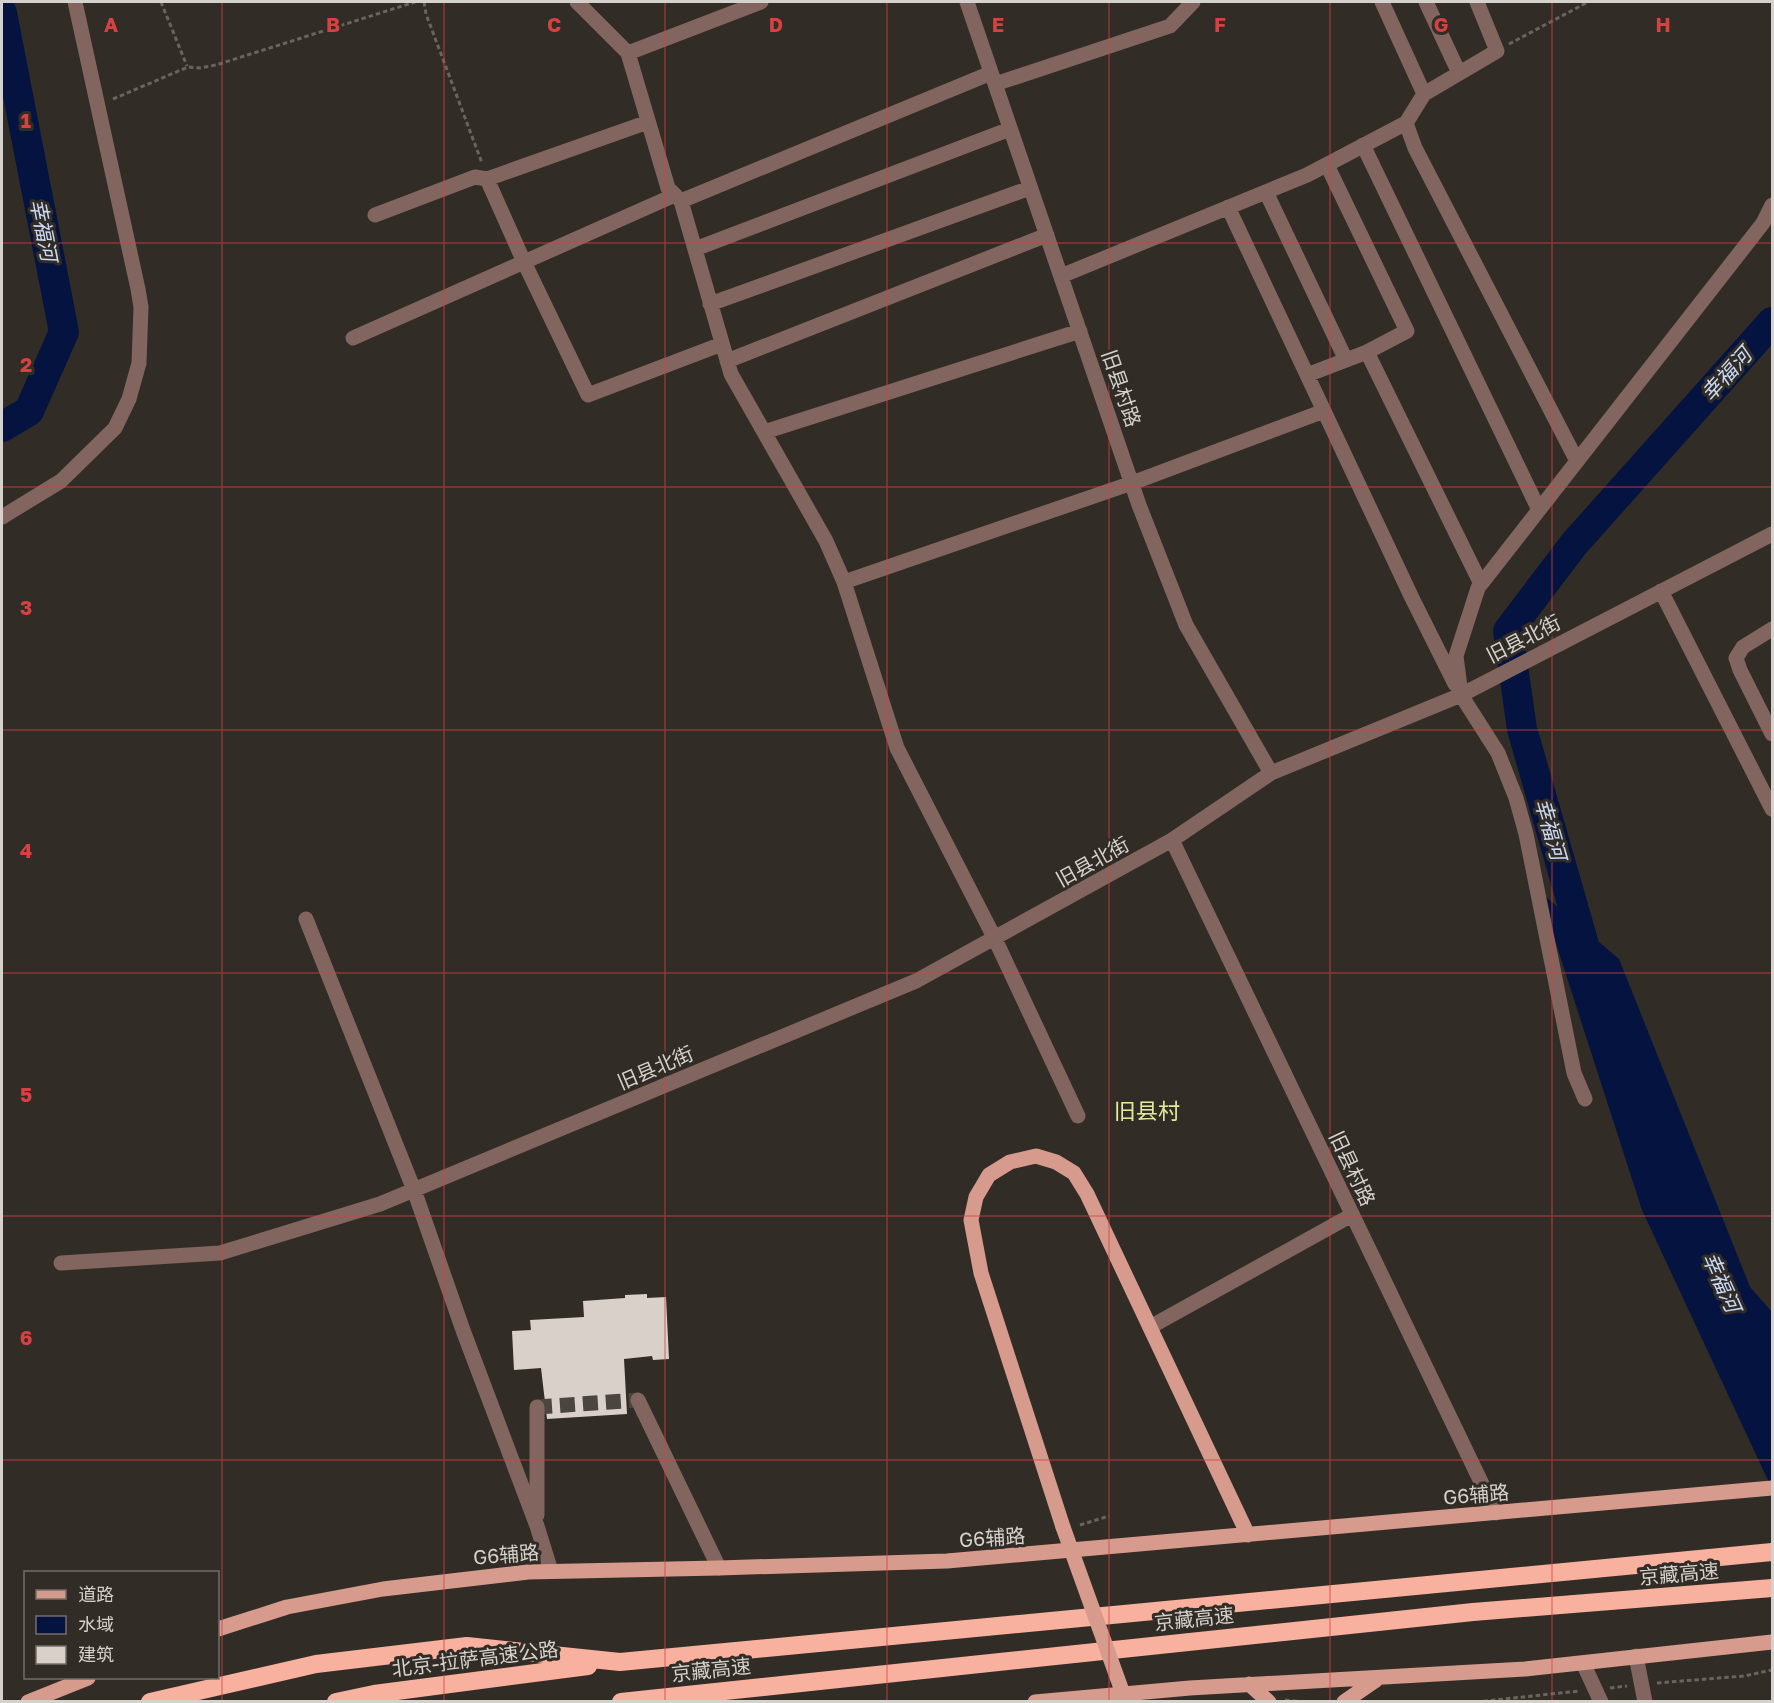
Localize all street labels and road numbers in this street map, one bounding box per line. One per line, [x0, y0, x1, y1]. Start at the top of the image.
street label: 旧县村路 [1098, 346, 1146, 430]
street label: 旧县北街 [1482, 609, 1564, 667]
street label: 旧县北街 [1051, 831, 1133, 891]
street label: 旧县北街 [613, 1040, 697, 1094]
street label: 旧县村路 [1325, 1127, 1381, 1209]
street label: G6辅路 [1442, 1479, 1510, 1509]
street label: G6辅路 [958, 1523, 1026, 1551]
street label: G6辅路 [472, 1539, 540, 1569]
street label: 京藏高速 [1638, 1558, 1720, 1588]
street label: 京藏高速 [1153, 1602, 1235, 1634]
street label: 北京-拉萨高速公路 [390, 1636, 560, 1680]
street label: 京藏高速 [670, 1653, 752, 1685]

